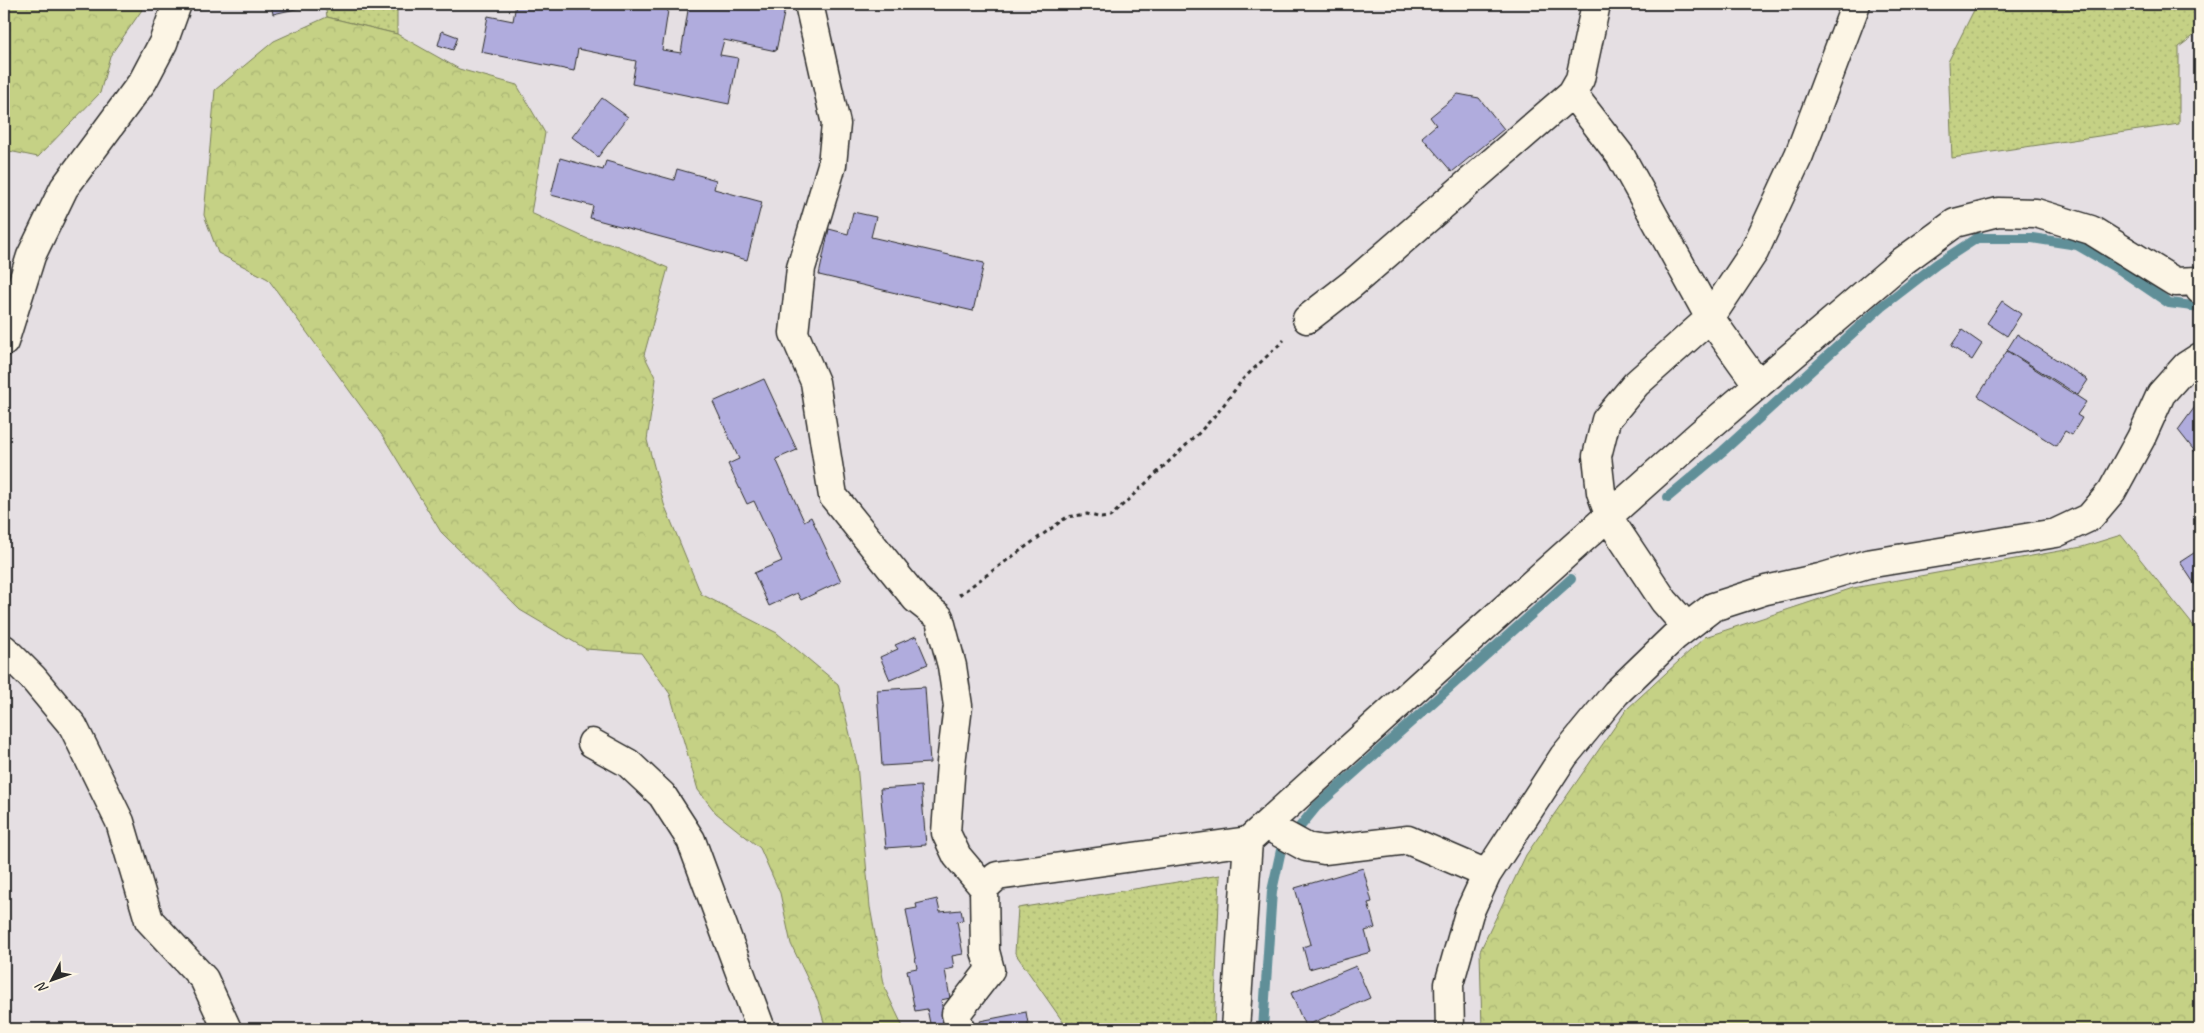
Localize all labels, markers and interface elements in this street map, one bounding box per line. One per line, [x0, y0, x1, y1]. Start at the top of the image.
north arrow [28, 956, 78, 1006]
text: N [32, 978, 52, 997]

